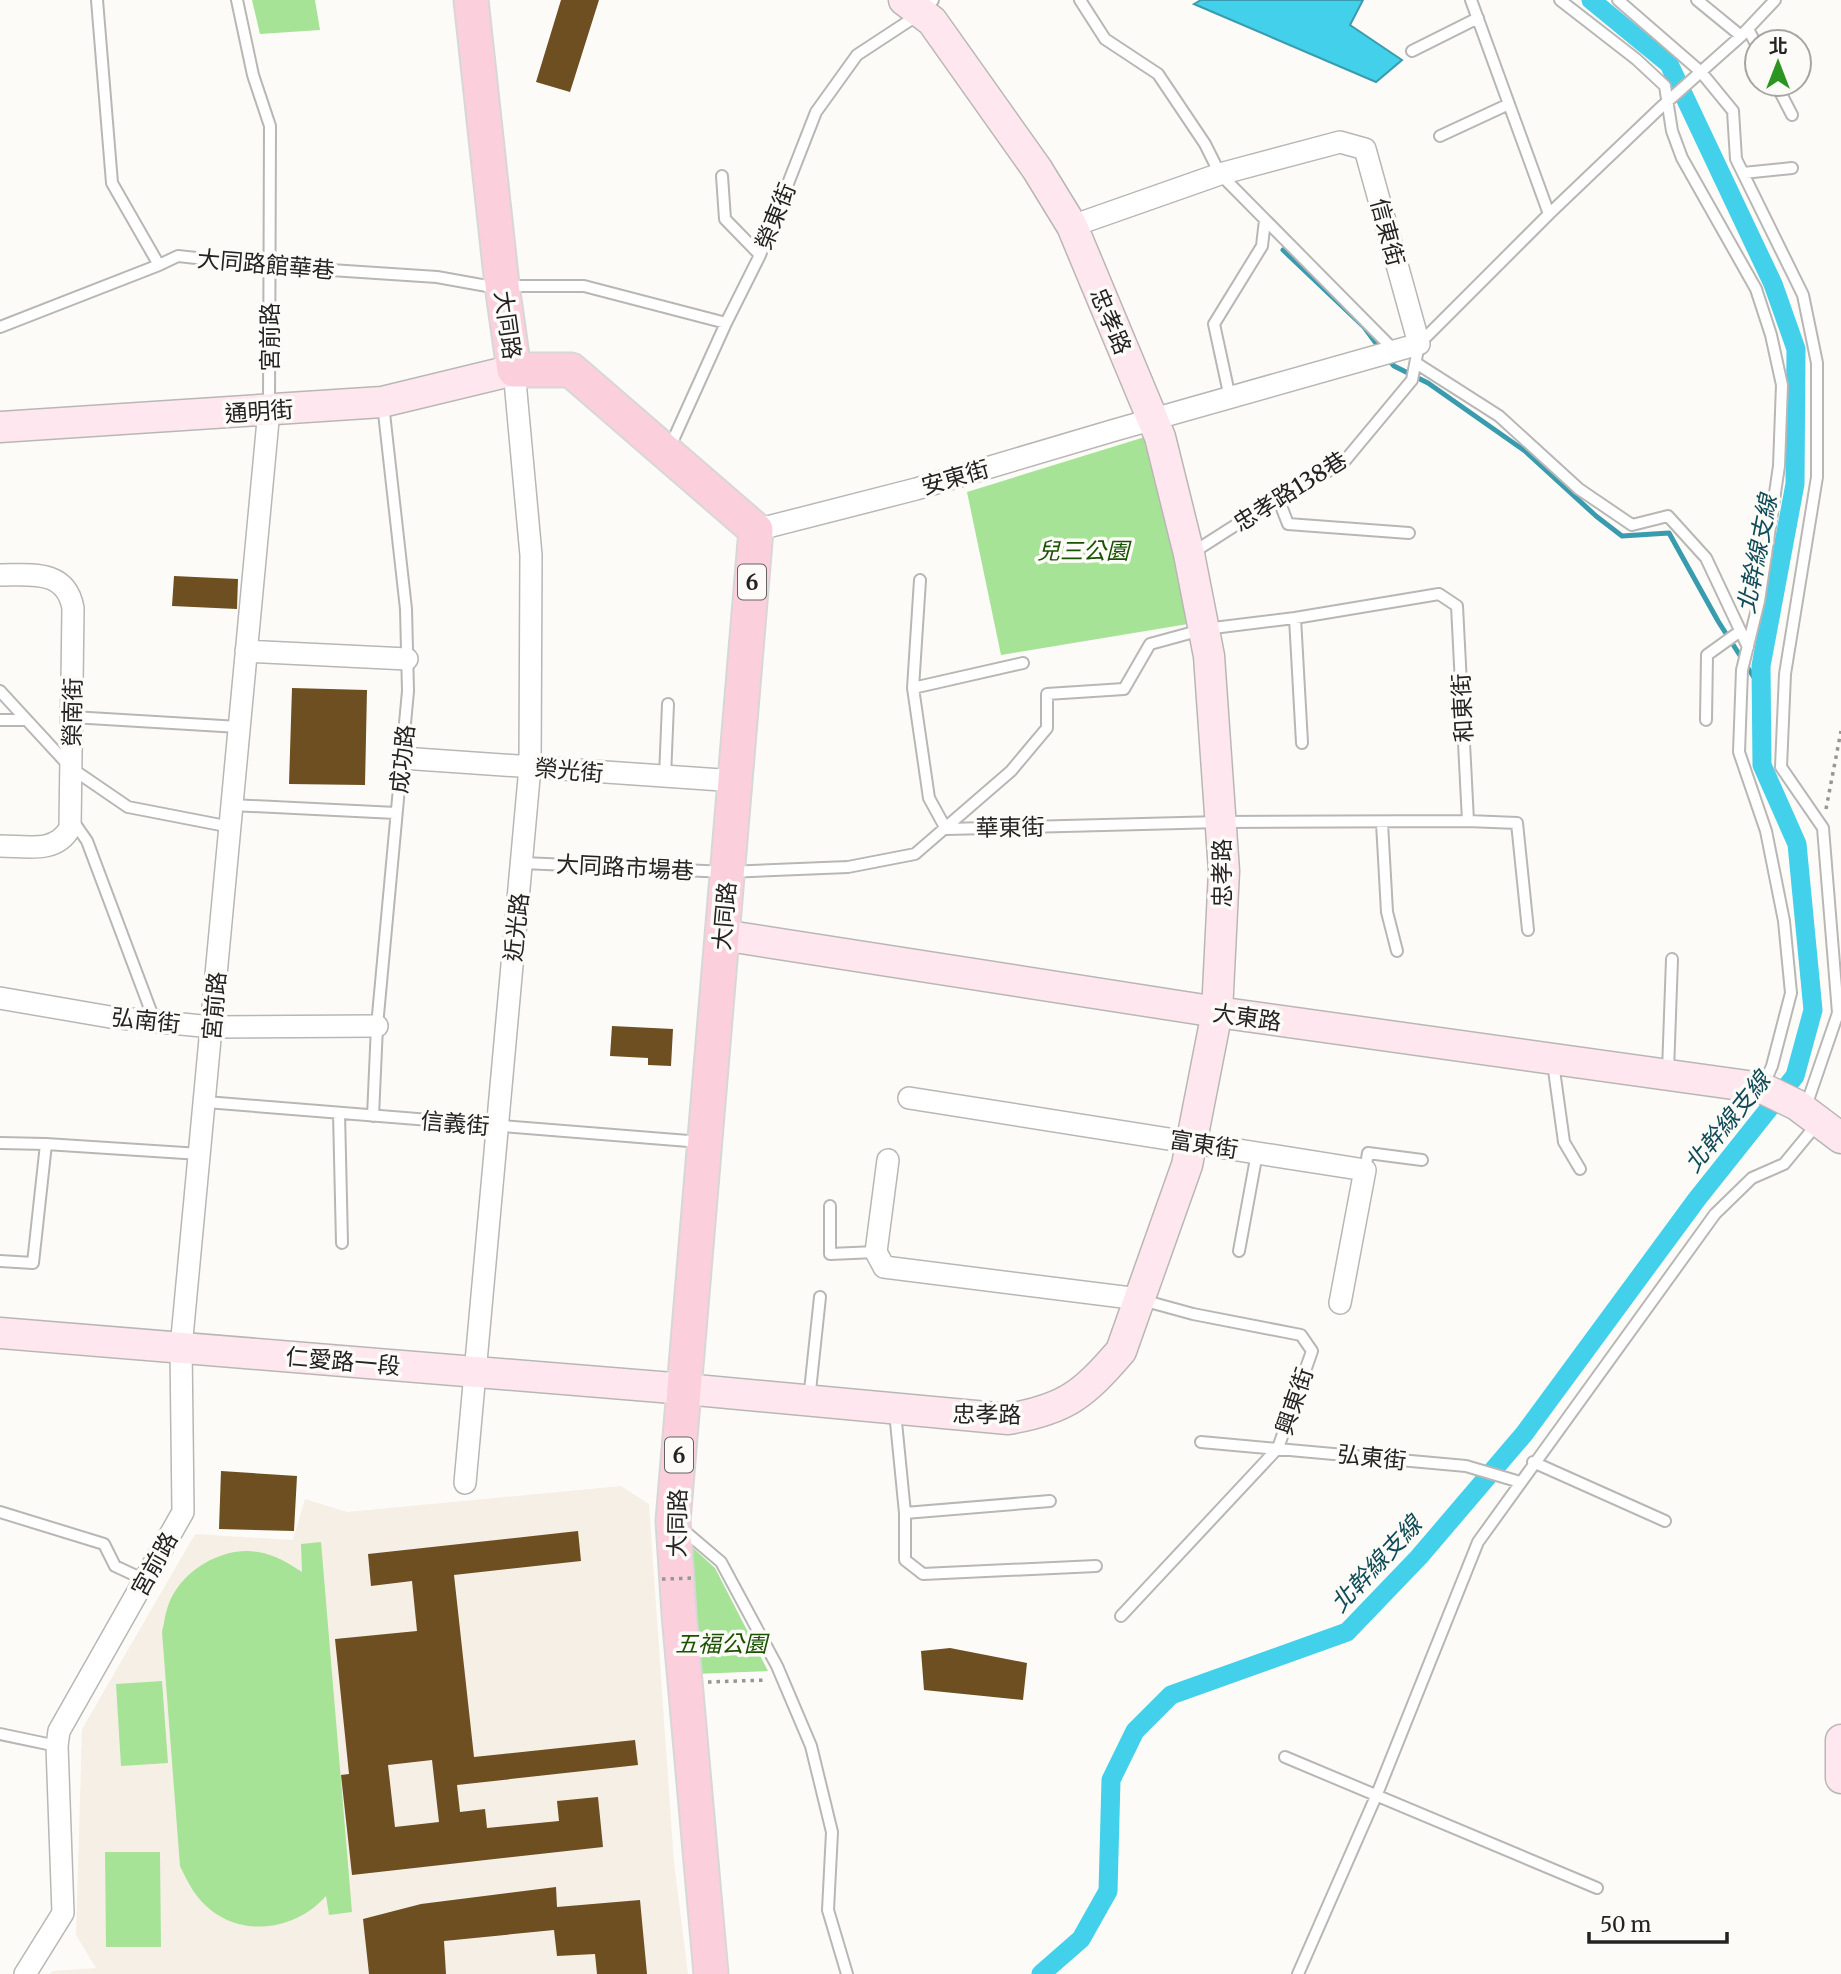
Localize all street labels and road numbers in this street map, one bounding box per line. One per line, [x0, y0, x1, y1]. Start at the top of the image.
street label: 榮東街 [749, 179, 801, 253]
street label: 信東街 [1365, 195, 1411, 269]
street label: 大同路館華巷 [196, 244, 336, 284]
street label: 忠孝路 [1084, 284, 1138, 358]
street label: 大同路 [489, 289, 527, 361]
street label: 宮前路 [255, 303, 284, 372]
street label: 通明街 [224, 394, 294, 428]
street label: 忠孝路138巷 [1228, 445, 1352, 537]
street label: 安東街 [918, 454, 992, 500]
road number: 6 [738, 564, 766, 600]
street label: 和東街 [1446, 673, 1478, 743]
street label: 榮南街 [57, 677, 87, 747]
street label: 成功路 [384, 723, 420, 795]
street label: 榮光街 [533, 753, 605, 787]
street label: 華東街 [975, 812, 1045, 842]
street label: 忠孝路 [1207, 839, 1236, 908]
street label: 大同路市場巷 [555, 849, 695, 885]
street label: 大同路 [707, 880, 741, 952]
street label: 近光路 [498, 891, 534, 963]
street label: 宮前路 [197, 970, 231, 1042]
street label: 大東路 [1211, 998, 1283, 1036]
street label: 弘南街 [110, 1002, 182, 1038]
street label: 信義街 [419, 1106, 491, 1140]
street label: 富東街 [1168, 1124, 1240, 1164]
street label: 仁愛路一段 [284, 1342, 402, 1380]
street label: 興東街 [1269, 1364, 1319, 1438]
street label: 忠孝路 [952, 1399, 1022, 1429]
road number: 6 [665, 1438, 693, 1472]
street label: 弘東街 [1336, 1439, 1408, 1475]
street label: 大同路 [662, 1488, 692, 1558]
street label: 宮前路 [125, 1527, 183, 1601]

